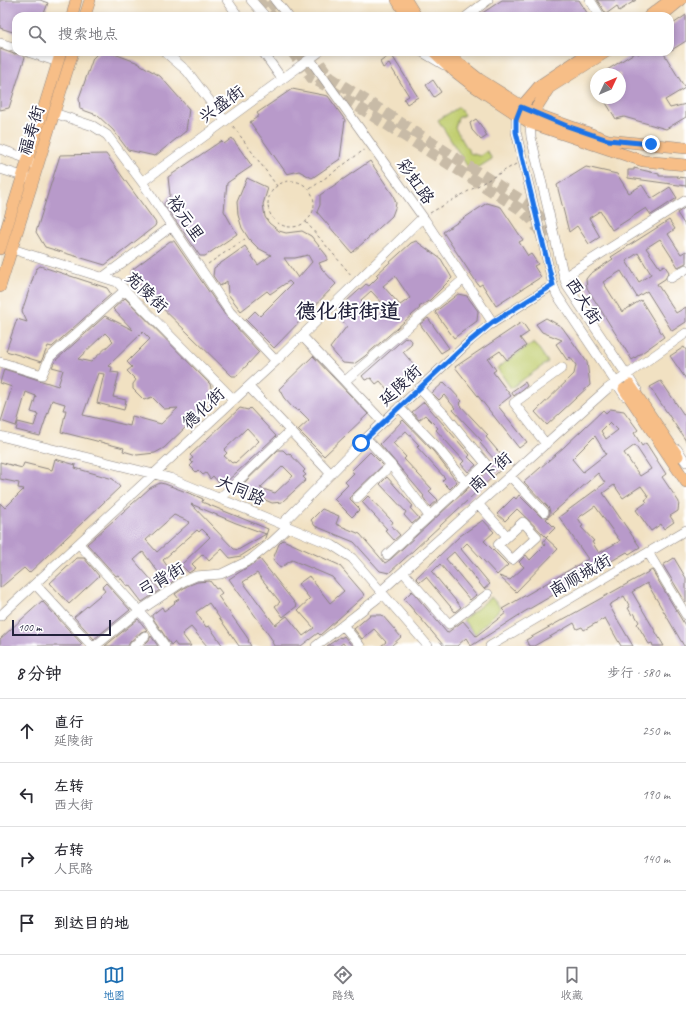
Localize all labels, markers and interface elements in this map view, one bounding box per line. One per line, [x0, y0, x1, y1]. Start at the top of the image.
search box [12, 12, 674, 56]
icon: search [26, 23, 48, 45]
text: 搜索地点 [58, 25, 118, 44]
north arrow [590, 68, 626, 104]
street label: 兴盛街 [194, 81, 248, 128]
street label: 福寿街 [14, 103, 49, 158]
route end [642, 135, 660, 153]
street label: 彩虹路 [392, 154, 439, 208]
street label: 裕元里 [163, 191, 209, 245]
street label: 苑陵街 [121, 267, 172, 317]
street label: 西大街 [561, 274, 606, 328]
district label: 德化街街道 [296, 298, 401, 324]
street label: 延陵街 [375, 360, 426, 410]
street label: 德化街 [178, 383, 229, 433]
route start [352, 434, 370, 452]
street label: 南下街 [464, 448, 516, 497]
street label: 大同路 [213, 471, 268, 510]
street label: 南顺城街 [546, 549, 615, 602]
street label: 弓背街 [134, 558, 189, 601]
scale bar [12, 618, 111, 637]
text: 100 m [18, 620, 42, 634]
text: 8 分钟 [16, 663, 62, 684]
text: 步行 · 580 m [607, 665, 670, 681]
text: 直行 [54, 713, 84, 732]
icon: ahead [16, 720, 38, 742]
text: 250 m [642, 723, 670, 739]
text: 延陵街 [54, 733, 93, 749]
text: 左转 [54, 777, 84, 796]
icon: left [16, 784, 38, 806]
text: 190 m [642, 787, 670, 803]
text: 西大街 [54, 797, 93, 813]
text: 右转 [54, 841, 84, 860]
icon: right [16, 848, 38, 870]
text: 140 m [642, 851, 670, 867]
text: 人民路 [54, 861, 93, 877]
icon: arrive [16, 912, 38, 934]
text: 到达目的地 [54, 914, 129, 933]
tab: 地图 [103, 964, 125, 1002]
tab: 路线 [332, 964, 354, 1002]
tab: 收藏 [561, 964, 583, 1002]

